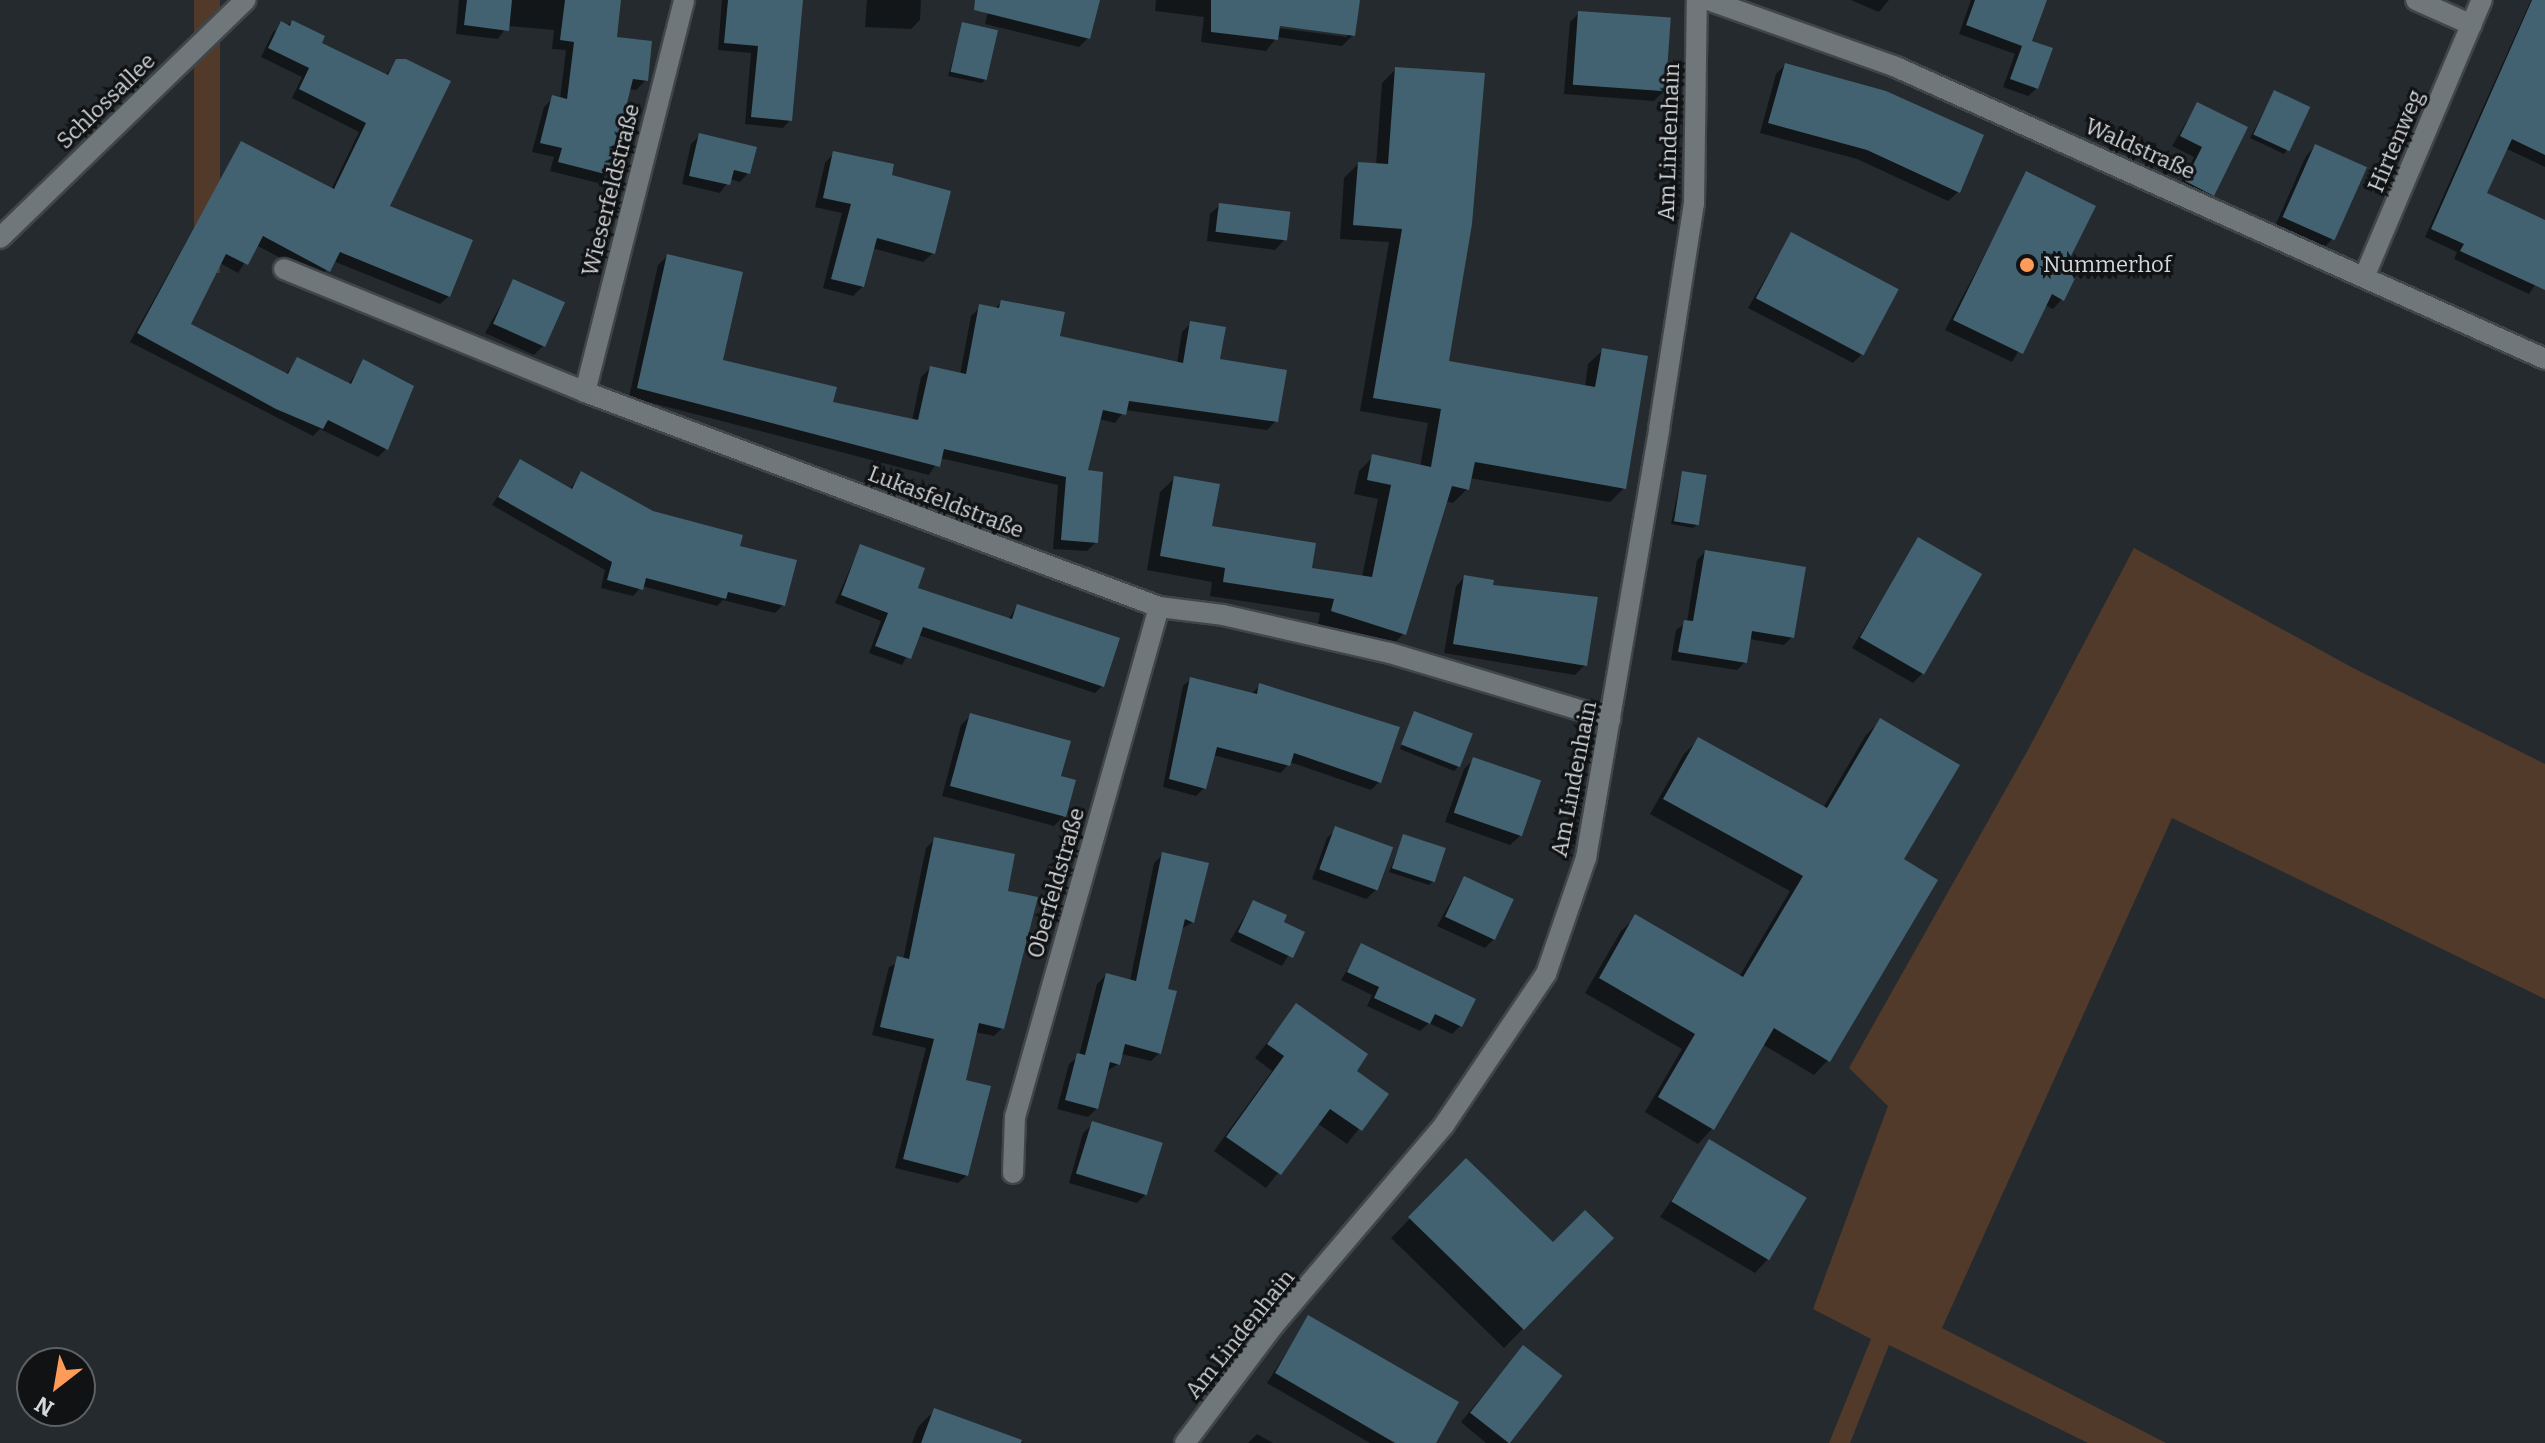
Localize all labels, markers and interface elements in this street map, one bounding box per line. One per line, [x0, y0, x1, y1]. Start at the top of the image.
street label: Schlossallee [51, 48, 161, 154]
street label: Am Lindenhain [1653, 63, 1685, 221]
street label: Hirtenweg [2363, 86, 2429, 196]
street label: Wieserfeldstraße [577, 101, 645, 279]
street label: Waldstraße [2081, 113, 2199, 185]
place label: Nummerhof [2043, 252, 2171, 278]
marker: Nummerhof [2018, 256, 2036, 274]
street label: Lukasfeldstraße [865, 460, 1027, 544]
street label: Am Lindenhain [1546, 699, 1602, 859]
street label: Oberfeldstraße [1022, 805, 1090, 961]
street label: Am Lindenhain [1180, 1264, 1300, 1404]
north arrow [16, 1347, 96, 1427]
text: N [30, 1390, 59, 1422]

